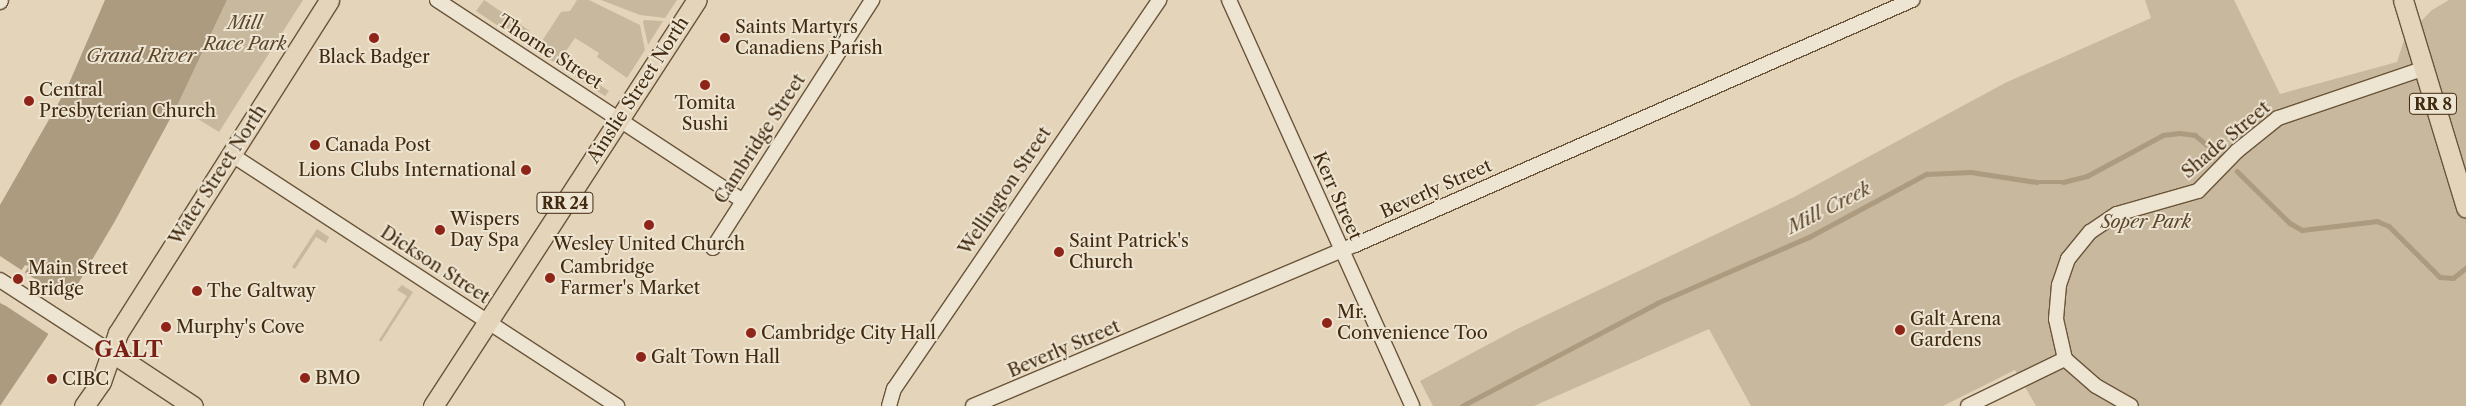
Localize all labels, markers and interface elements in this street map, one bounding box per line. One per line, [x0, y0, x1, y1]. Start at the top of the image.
street label: Thorne Street [494, 10, 606, 94]
park label: Mill Race Park [203, 13, 287, 56]
street label: Ainslie Street North [583, 13, 693, 167]
place label: Saints Martyrs Canadiens Parish [735, 17, 883, 59]
marker: Black Badger [368, 32, 380, 44]
marker: Saints Martyrs Canadiens Parish [719, 32, 731, 44]
water label: Grand River [86, 45, 196, 67]
place label: Black Badger [318, 46, 430, 68]
street label: Cambridge Street [710, 70, 810, 208]
marker: Tomita Sushi [699, 79, 711, 91]
place label: Central Presbyterian Church [39, 80, 216, 122]
road number: RR 8 [2408, 90, 2458, 118]
place label: Tomita Sushi [675, 93, 735, 136]
marker: Central Presbyterian Church [23, 95, 35, 107]
street label: Shade Street [2178, 97, 2274, 183]
street label: Water Street North [165, 101, 271, 249]
street label: Wellington Street [954, 123, 1056, 259]
place label: Canada Post [325, 134, 431, 156]
marker: Canada Post [309, 139, 321, 151]
street label: Kerr Street [1308, 148, 1366, 244]
street label: Beverly Street [1377, 155, 1495, 223]
place label: Lions Clubs International [298, 159, 516, 181]
marker: Lions Clubs International [520, 164, 532, 176]
water label: Mill Creek [1783, 177, 1875, 239]
road number: RR 24 [535, 190, 595, 217]
place label: Wispers Day Spa [450, 209, 520, 252]
park label: Soper Park [2101, 211, 2191, 233]
marker: Wesley United Church [643, 219, 655, 231]
street label: Dickson Street [376, 222, 494, 308]
marker: Wispers Day Spa [434, 224, 446, 236]
place label: Saint Patrick's Church [1069, 231, 1189, 274]
place label: Wesley United Church [553, 233, 745, 255]
marker: Saint Patrick's Church [1053, 246, 1065, 258]
place label: Cambridge Farmer's Market [560, 257, 700, 300]
place label: Main Street Bridge [28, 258, 128, 300]
marker: Cambridge Farmer's Market [544, 272, 556, 284]
marker: Main Street Bridge [12, 273, 24, 285]
place label: The Galtway [207, 280, 316, 302]
marker: The Galtway [191, 285, 203, 297]
place label: Mr. Convenience Too [1337, 302, 1488, 344]
place label: Galt Arena Gardens [1910, 309, 2002, 352]
place label: Murphy's Cove [176, 316, 305, 338]
street label: Beverly Street [1004, 316, 1124, 382]
marker: Mr. Convenience Too [1321, 317, 1333, 329]
marker: Murphy's Cove [160, 321, 172, 333]
place label: Cambridge City Hall [761, 322, 936, 344]
marker: Galt Arena Gardens [1894, 324, 1906, 336]
marker: Cambridge City Hall [745, 327, 757, 339]
district label: GALT [94, 337, 164, 363]
place label: Galt Town Hall [651, 346, 780, 368]
marker: Galt Town Hall [635, 351, 647, 363]
place label: BMO [315, 367, 360, 389]
place label: CIBC [62, 368, 109, 390]
marker: BMO [299, 372, 311, 384]
marker: CIBC [46, 373, 58, 385]

